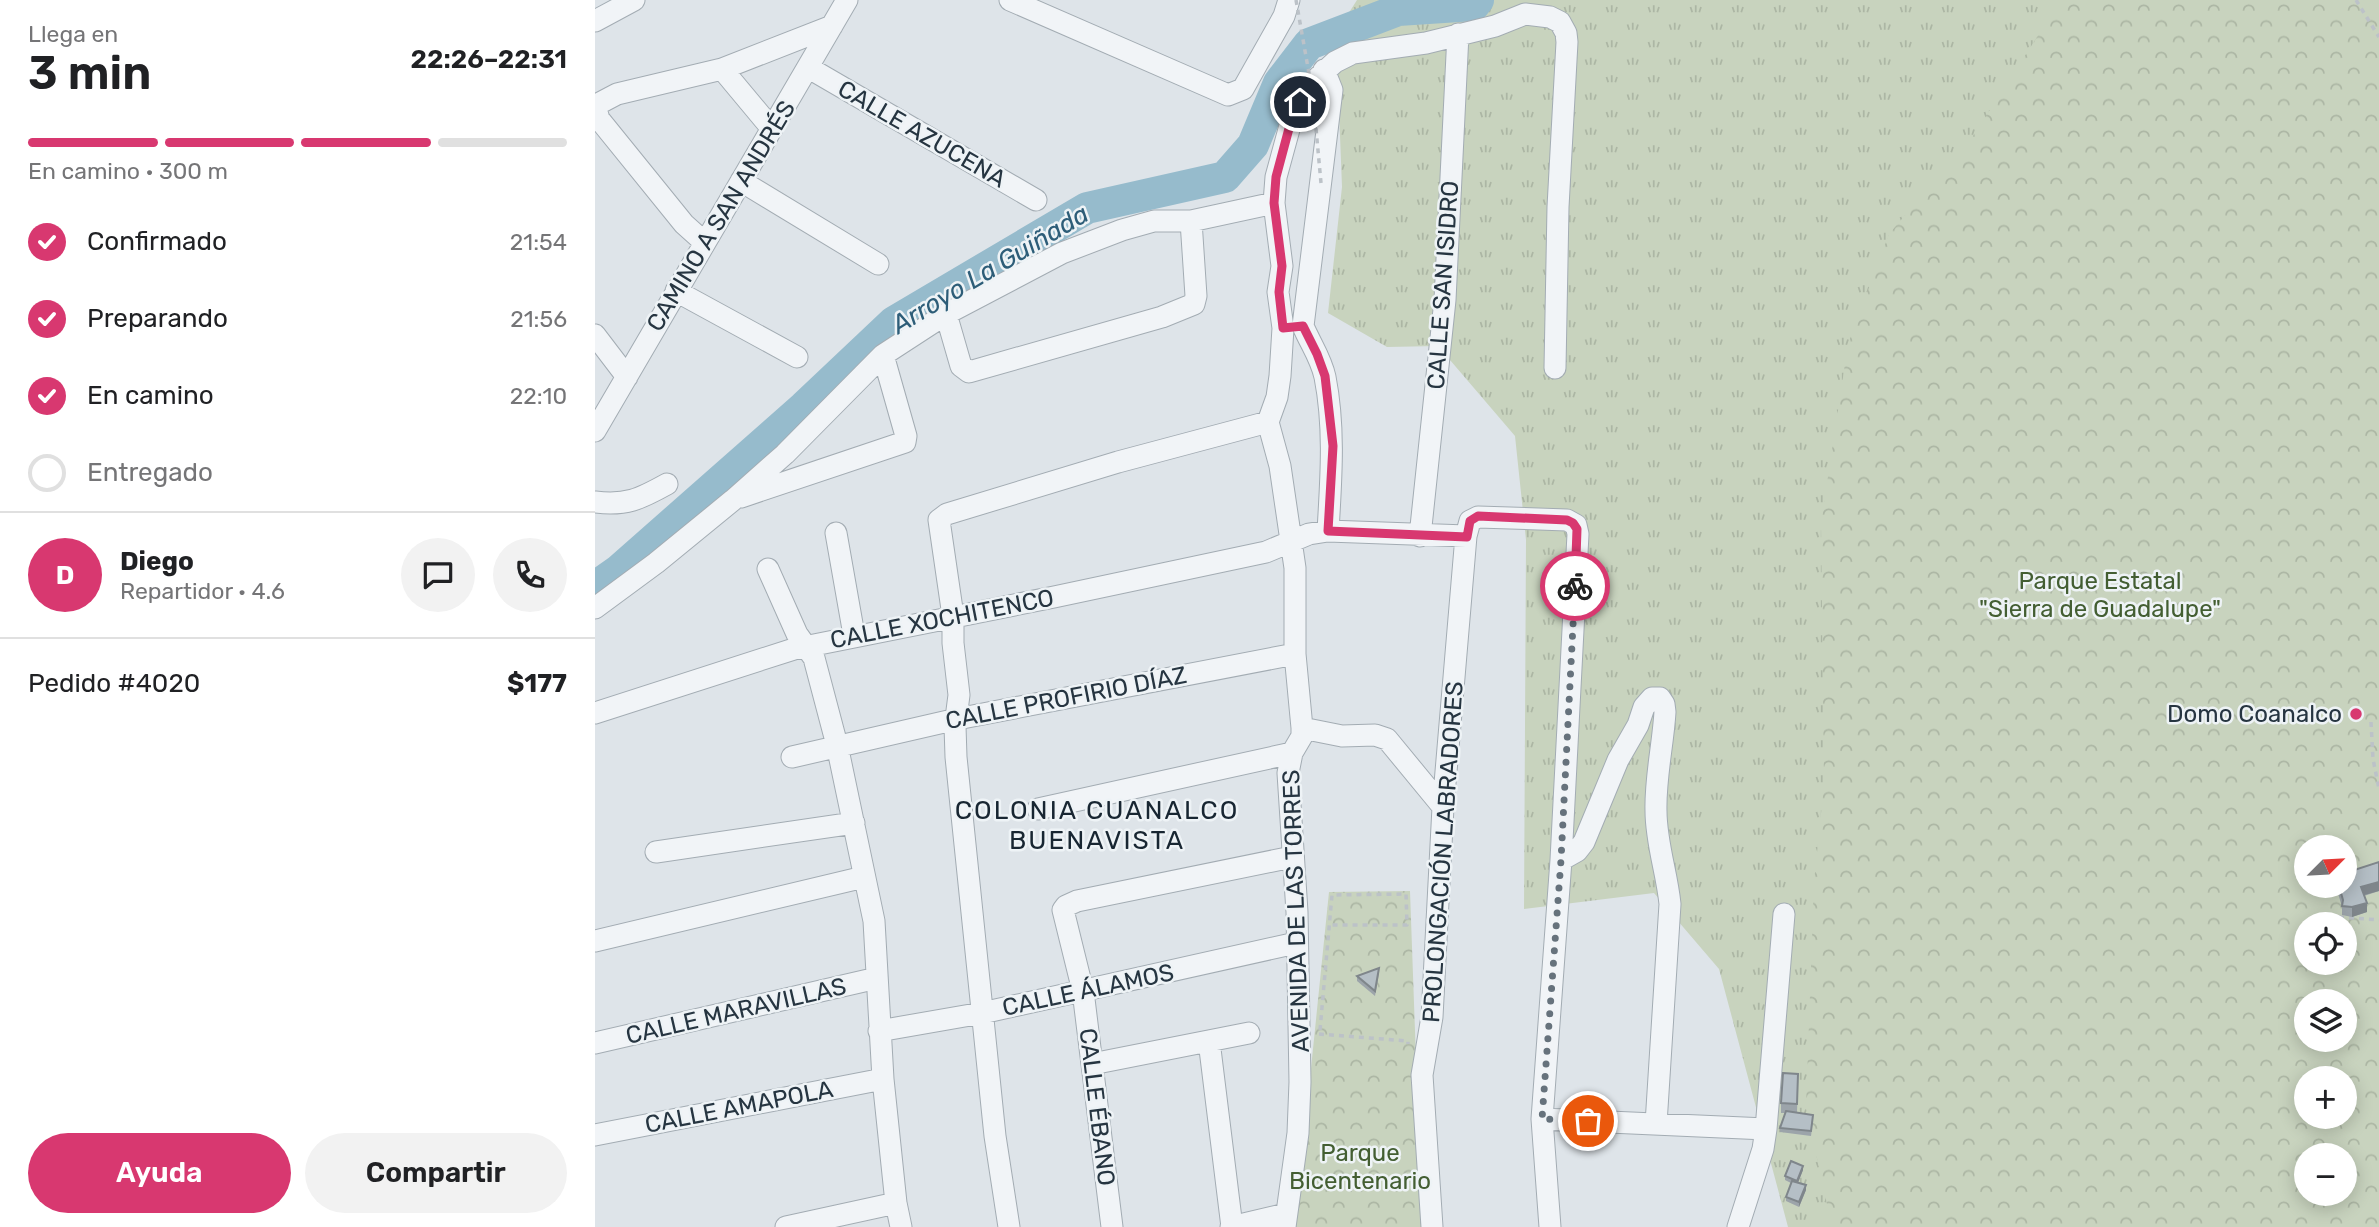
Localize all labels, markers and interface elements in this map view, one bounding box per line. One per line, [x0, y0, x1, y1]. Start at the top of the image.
text: Llega en [28, 20, 118, 48]
text: 22:26–22:31 [410, 44, 567, 75]
text: 3 min [28, 46, 151, 101]
pin [1270, 72, 1330, 132]
street label: CALLE AZUCENA [833, 75, 1011, 193]
icon: home [1281, 83, 1319, 121]
street label: CAMINO A SAN ANDRÉS [641, 96, 801, 336]
text: En camino · 300 m [28, 157, 228, 185]
street label: CALLE SAN ISIDRO [1422, 180, 1464, 390]
water label: Arroyo La Guiñada [884, 198, 1094, 342]
icon: check [28, 223, 66, 261]
text: Confirmado [87, 226, 227, 257]
text: 21:54 [510, 228, 567, 256]
icon: check [28, 300, 66, 338]
text: Preparando [87, 303, 228, 334]
text: 21:56 [510, 305, 567, 333]
icon: check [28, 377, 66, 415]
text: En camino [87, 380, 214, 411]
text: 22:10 [510, 382, 567, 410]
text: Entregado [87, 457, 213, 488]
button: chat [401, 538, 475, 612]
button: phone [493, 538, 567, 612]
text: Diego [120, 546, 194, 577]
courier [1540, 551, 1610, 621]
text: D [56, 560, 74, 591]
icon: bike [1556, 567, 1594, 605]
park label: Parque Estatal "Sierra de Guadalupe" [1979, 567, 2221, 623]
text: Repartidor · 4.6 [120, 577, 285, 605]
street label: CALLE XOCHITENCO [828, 584, 1056, 654]
street label: CALLE PROFIRIO DÍAZ [943, 661, 1189, 735]
text: Pedido #4020 [28, 668, 200, 699]
text: $177 [507, 668, 567, 699]
street label: PROLONGACIÓN LABRADORES [1417, 680, 1469, 1024]
place label: Domo Coanalco [2167, 700, 2342, 728]
marker: Domo Coanalco [2348, 706, 2364, 722]
street label: AVENIDA DE LAS TORRES [1277, 769, 1315, 1053]
district label: COLONIA CUANALCO BUENAVISTA [955, 795, 1239, 856]
north arrow [2294, 835, 2357, 898]
map controls [2294, 835, 2357, 1206]
button: locate [2294, 912, 2357, 975]
street label: CALLE ÁLAMOS [1000, 958, 1176, 1022]
street label: CALLE MARAVILLAS [623, 972, 849, 1050]
button: layers [2294, 989, 2357, 1052]
street label: CALLE ÉBANO [1073, 1027, 1121, 1187]
button: + [2294, 1066, 2357, 1129]
street label: CALLE AMAPOLA [642, 1075, 836, 1139]
pin [1558, 1091, 1618, 1151]
icon: bag [1569, 1102, 1607, 1140]
button: Ayuda [28, 1133, 291, 1213]
button: Compartir [305, 1133, 567, 1213]
park label: Parque Bicentenario [1289, 1139, 1431, 1195]
button: − [2294, 1143, 2357, 1206]

